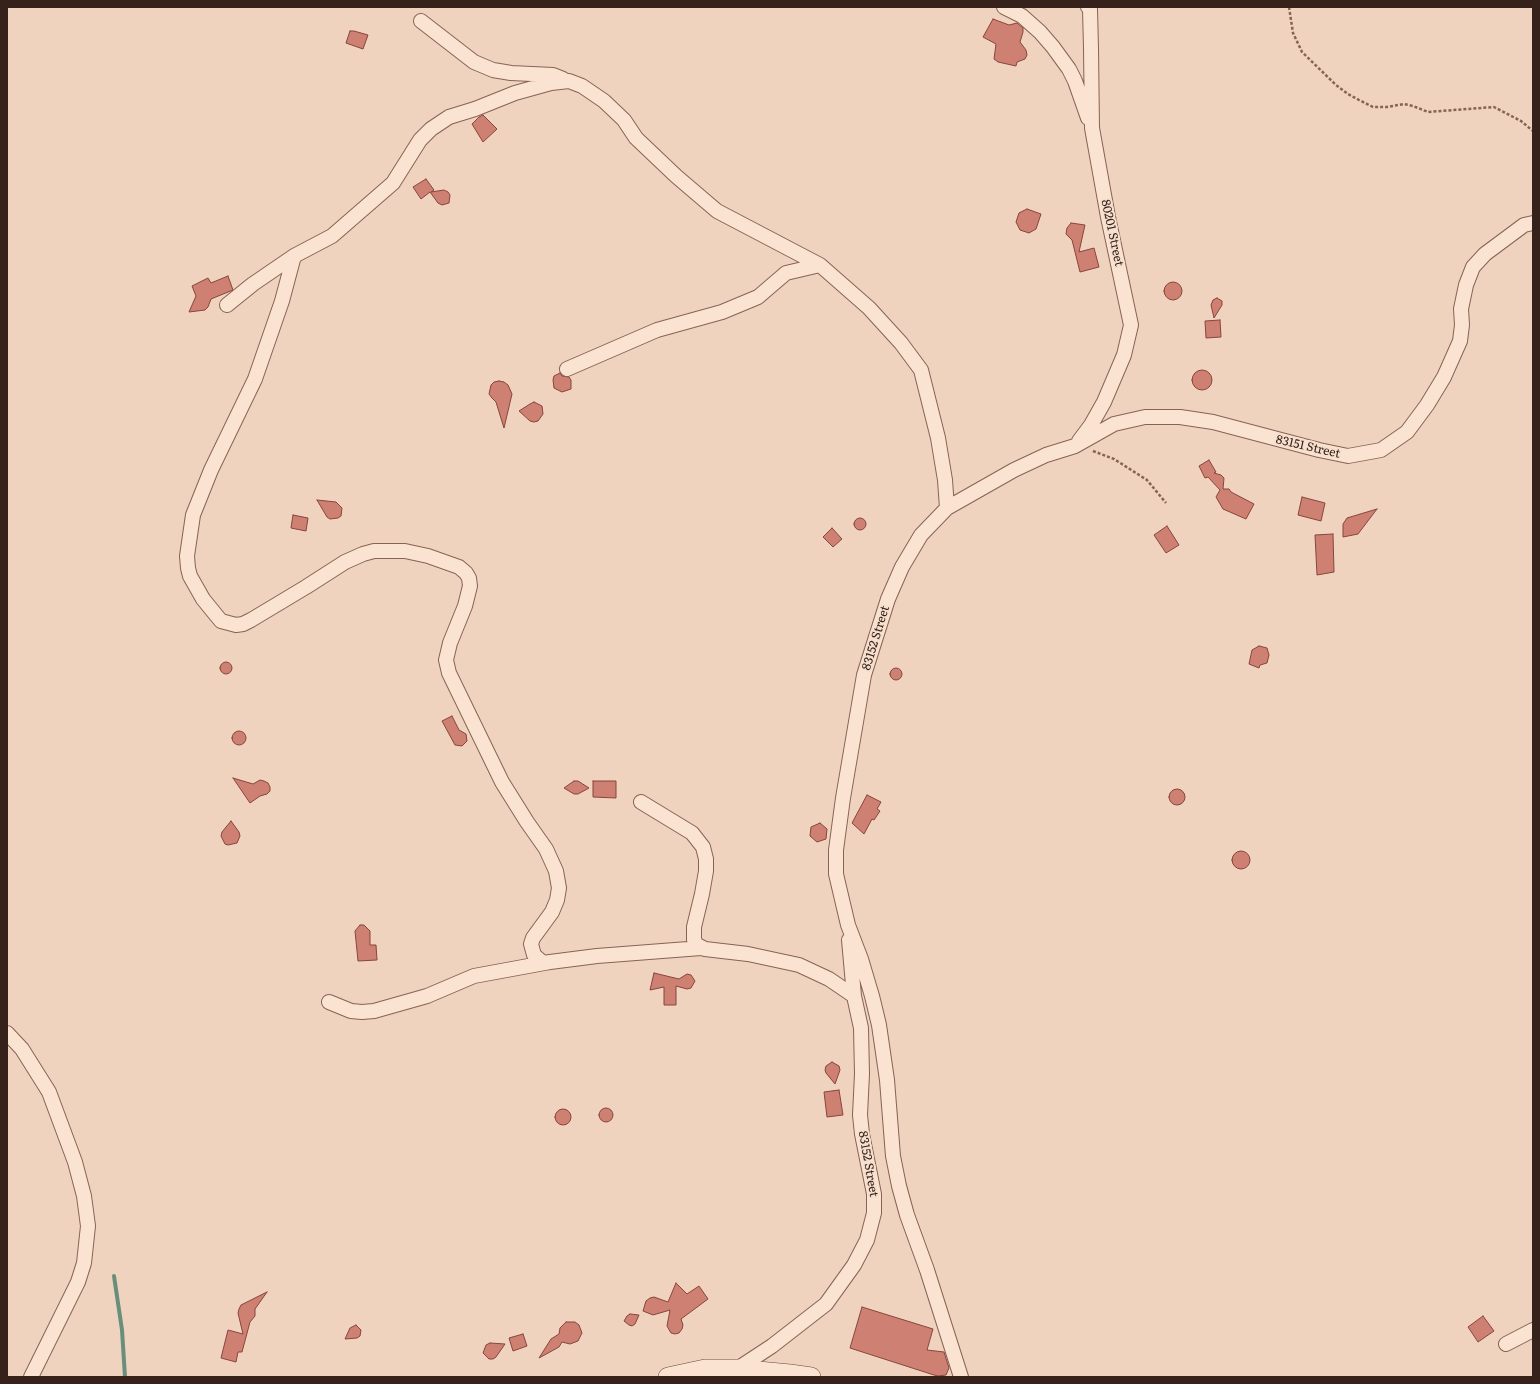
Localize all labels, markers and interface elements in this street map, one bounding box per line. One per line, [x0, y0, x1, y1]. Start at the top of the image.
street label: 80201 Street [1098, 198, 1126, 268]
street label: 83151 Street [1274, 433, 1342, 461]
street label: 83152 Street [859, 604, 893, 672]
street label: 83152 Street [855, 1130, 881, 1198]

